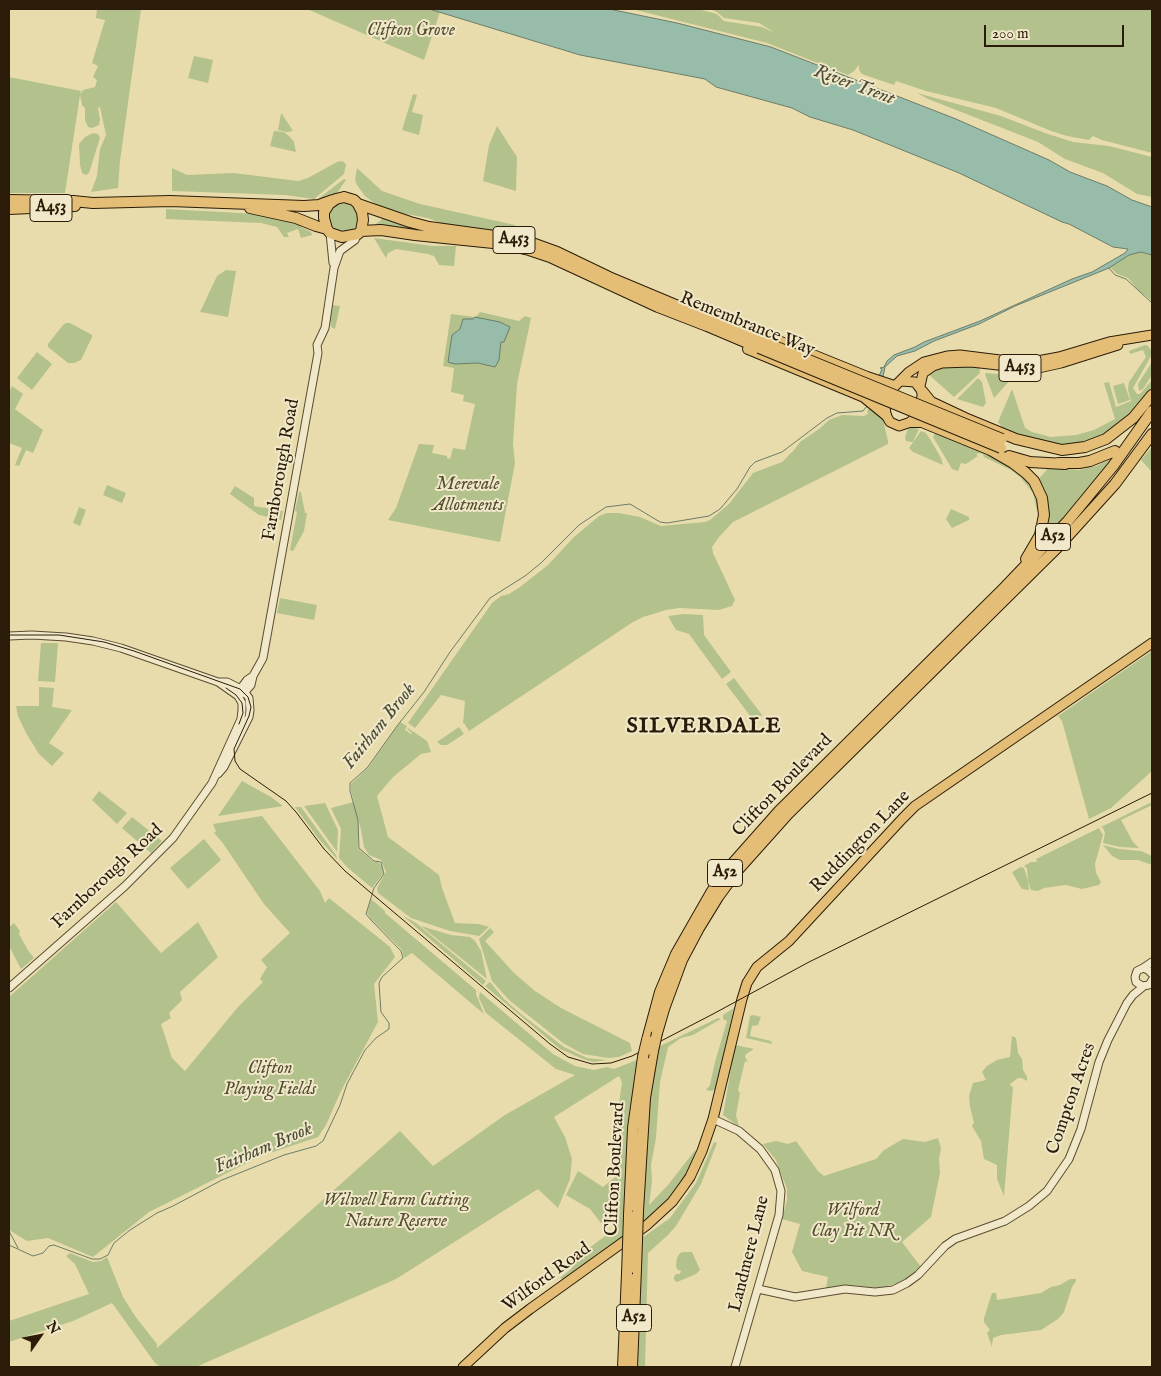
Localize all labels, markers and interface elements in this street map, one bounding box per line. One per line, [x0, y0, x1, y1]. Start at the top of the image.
scale bar [986, 15, 1126, 47]
park label: Clifton Grove [367, 20, 455, 42]
text: 200 m [992, 24, 1029, 43]
water label: River Trent [811, 61, 897, 111]
road number: A453 [30, 194, 72, 222]
road number: A453 [493, 226, 535, 254]
street label: Remembrance Way [676, 288, 818, 362]
road number: A453 [999, 354, 1041, 382]
street label: Farnborough Road [259, 397, 305, 543]
park label: Merevale Allotments [432, 474, 504, 516]
road number: A52 [1036, 524, 1070, 550]
water label: Fairham Brook [339, 680, 421, 774]
district label: SILVERDALE [625, 714, 783, 740]
street label: Clifton Boulevard [729, 730, 837, 842]
street label: Ruddington Lane [807, 786, 915, 898]
street label: Farnborough Road [48, 820, 168, 934]
road number: A52 [708, 860, 742, 886]
street label: Compton Acres [1043, 1040, 1101, 1158]
park label: Clifton Playing Fields [224, 1058, 316, 1100]
street label: Clifton Boulevard [602, 1101, 630, 1237]
water label: Fairham Brook [212, 1118, 316, 1180]
park label: Wilwell Farm Cutting Nature Reserve [323, 1190, 469, 1232]
street label: Landmere Lane [725, 1194, 775, 1314]
park label: Wilford Clay Pit NR [811, 1200, 895, 1242]
street label: Wilford Road [499, 1239, 595, 1317]
road number: A52 [616, 1305, 652, 1332]
north arrow [15, 1311, 65, 1361]
text: N [42, 1318, 63, 1338]

